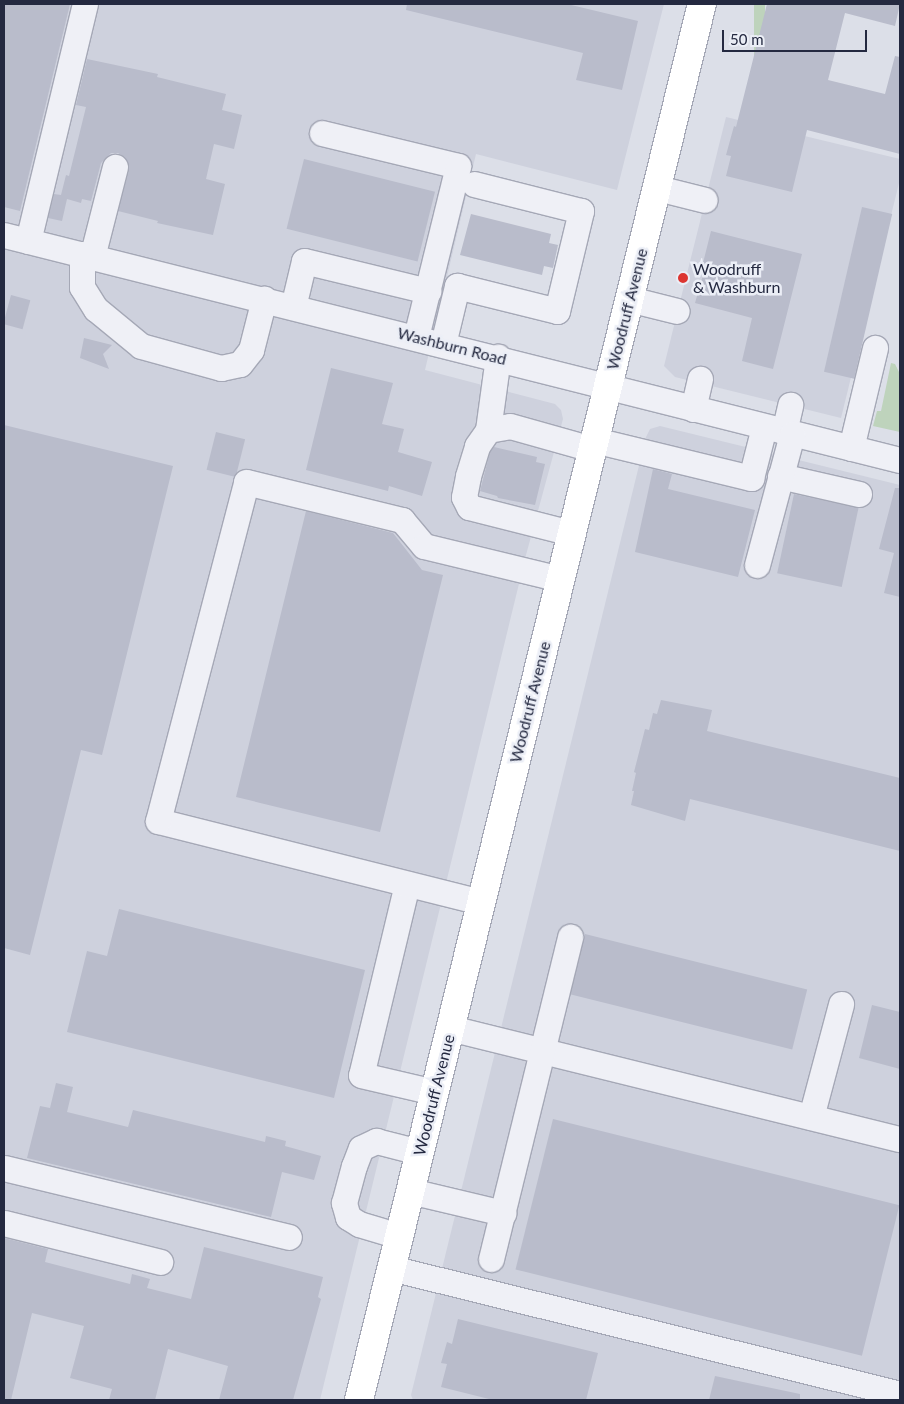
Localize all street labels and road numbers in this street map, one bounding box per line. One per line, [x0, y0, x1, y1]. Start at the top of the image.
street label: Woodruff Avenue [603, 246, 651, 372]
street label: Washburn Road [395, 323, 509, 369]
street label: Woodruff Avenue [506, 639, 554, 765]
street label: Woodruff Avenue [410, 1032, 458, 1158]

